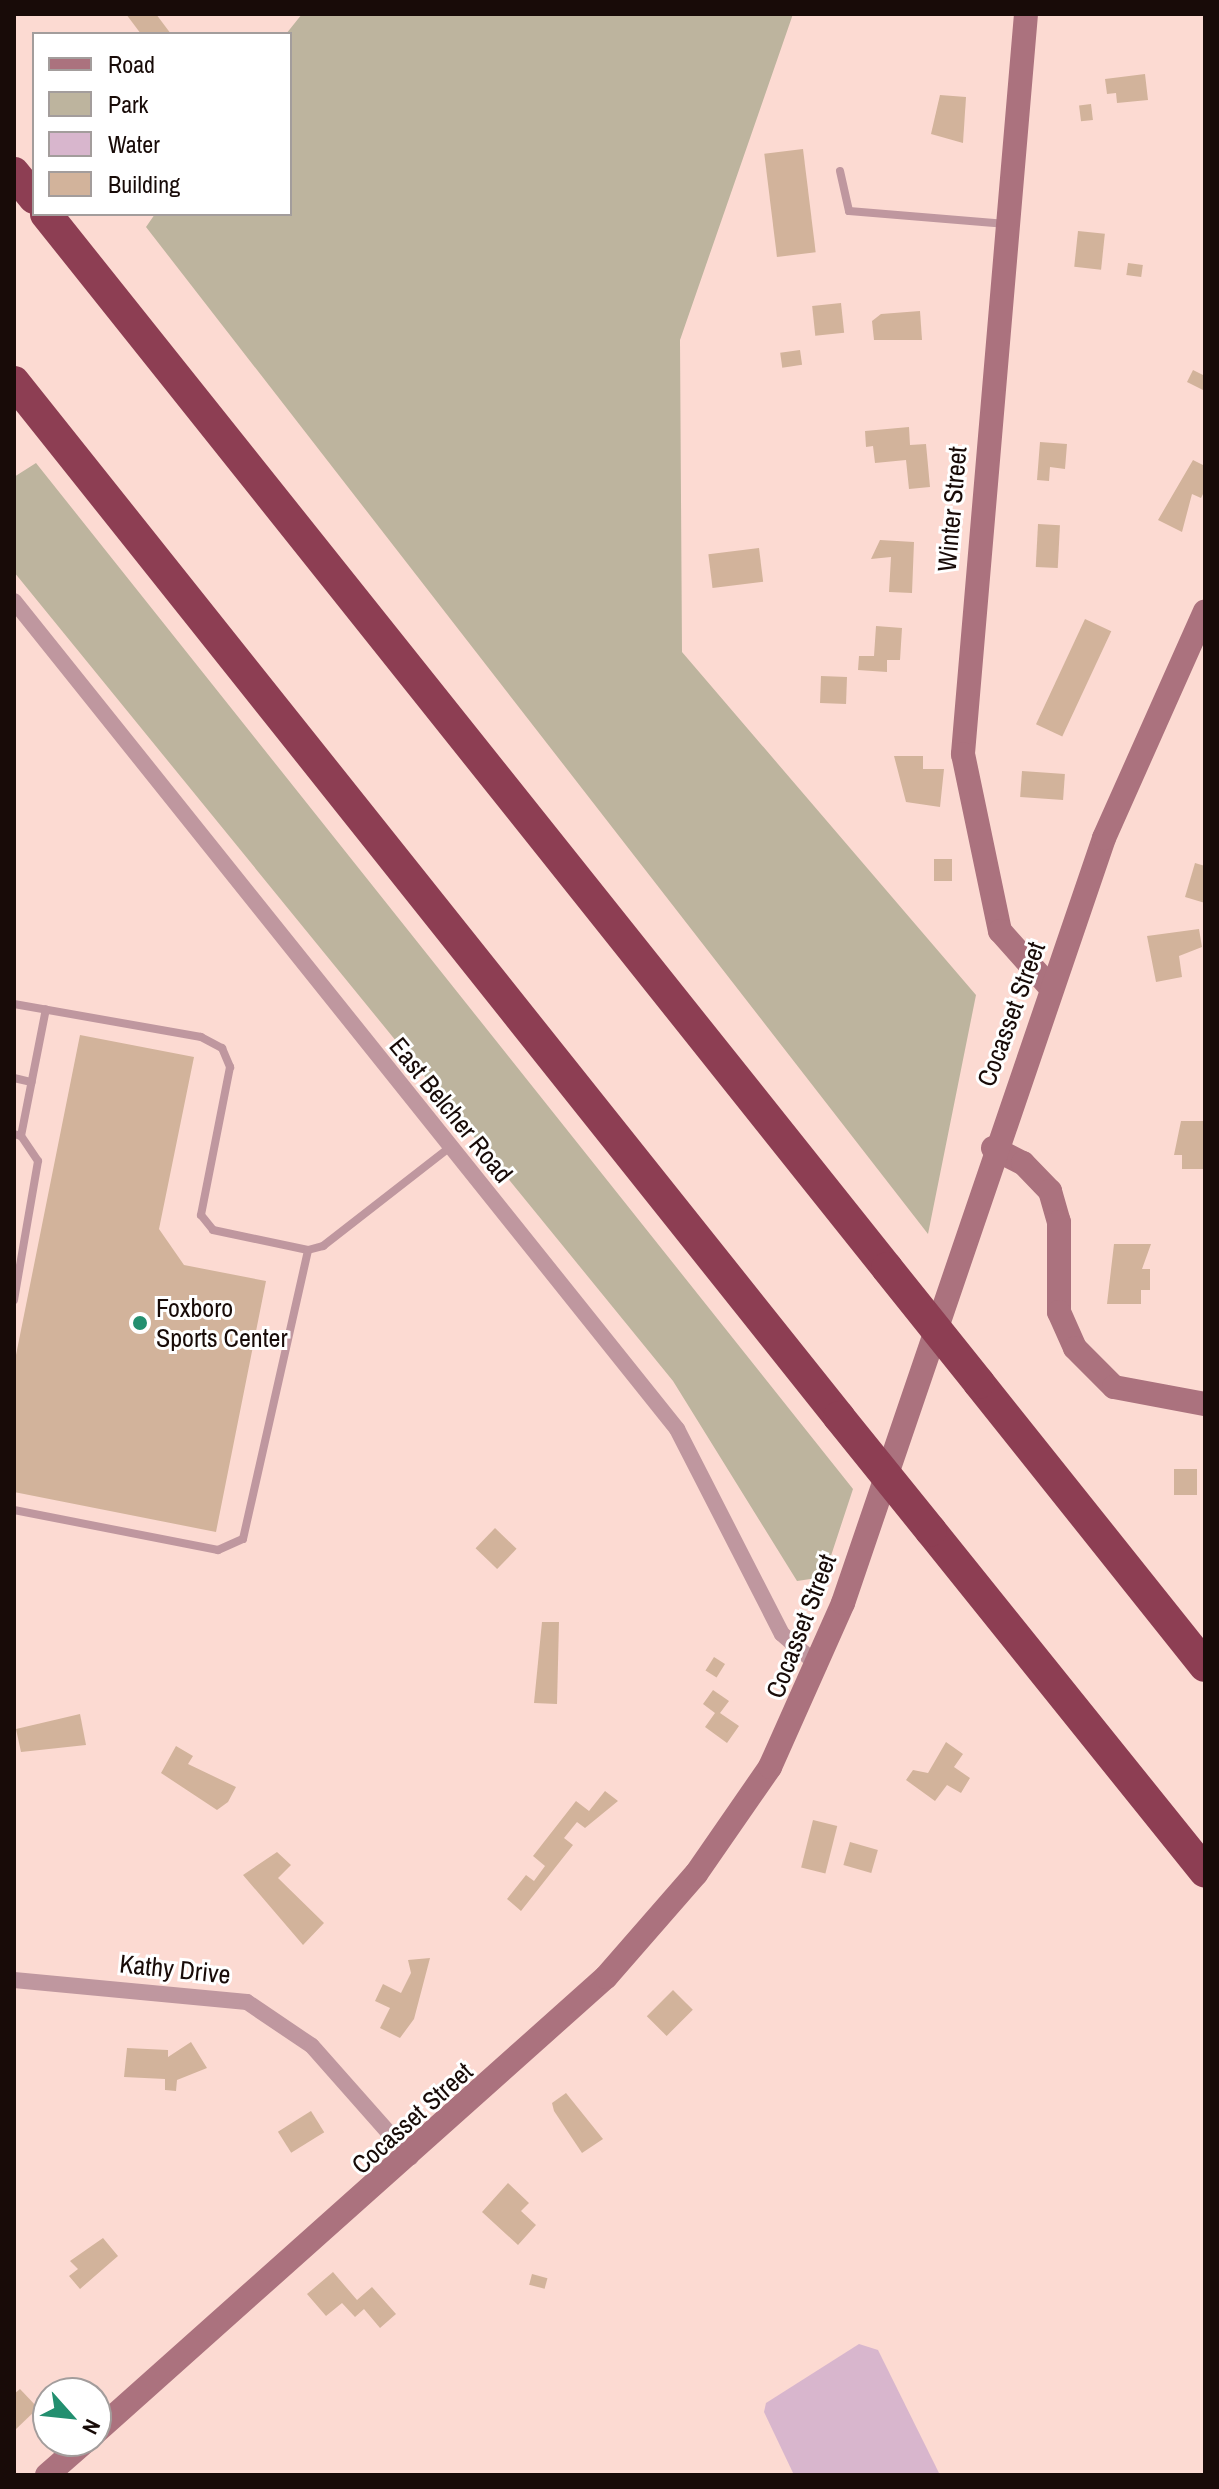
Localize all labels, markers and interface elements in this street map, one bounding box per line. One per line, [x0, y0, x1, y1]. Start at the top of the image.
legend [32, 32, 292, 216]
text: Road [108, 48, 155, 80]
text: Park [108, 88, 148, 120]
text: Water [108, 128, 160, 160]
text: Building [108, 168, 180, 200]
street label: Winter Street [931, 445, 973, 573]
street label: Cocasset Street [970, 937, 1052, 1091]
street label: East Belcher Road [383, 1031, 519, 1189]
place label: Foxboro Sports Center [156, 1292, 288, 1354]
marker: Foxboro Sports Center [131, 1314, 149, 1332]
street label: Cocasset Street [759, 1550, 843, 1702]
street label: Kathy Drive [118, 1948, 232, 1990]
street label: Cocasset Street [345, 2056, 479, 2180]
north arrow [32, 2377, 112, 2457]
text: N [75, 2414, 108, 2440]

